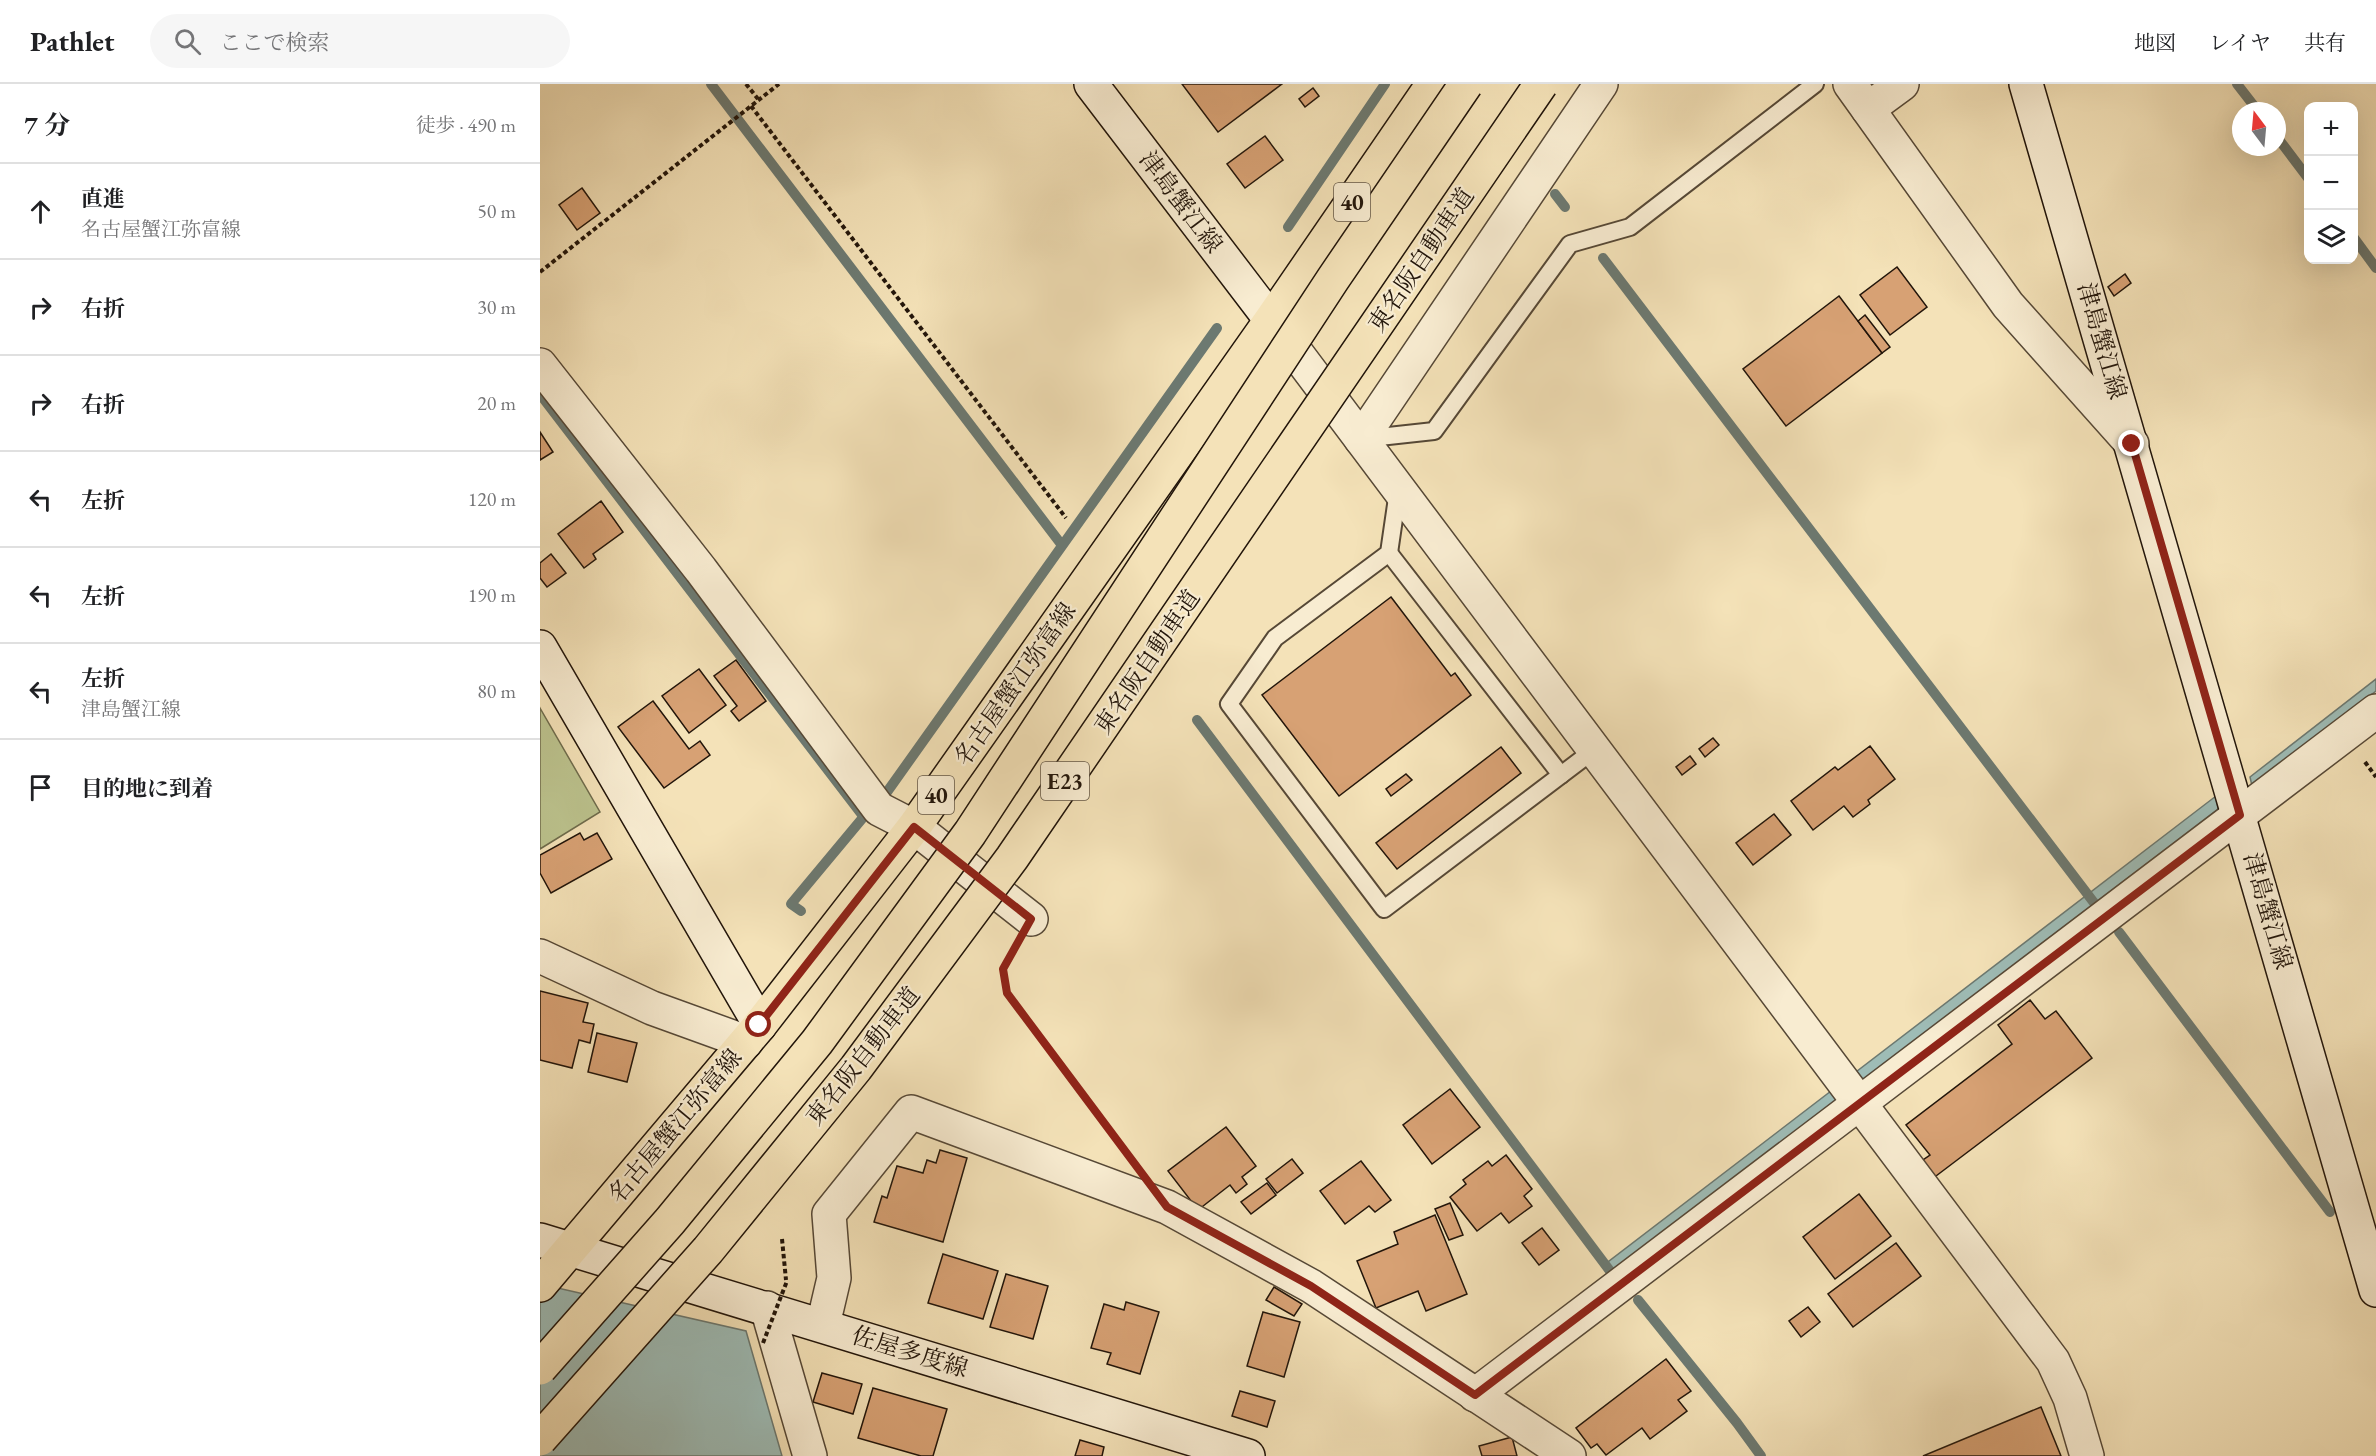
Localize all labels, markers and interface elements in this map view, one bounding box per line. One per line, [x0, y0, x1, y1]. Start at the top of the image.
search box [150, 14, 570, 68]
text: Pathlet [30, 23, 114, 59]
icon: search [171, 25, 204, 58]
text: ここで検索 [219, 28, 329, 57]
text: 地図 [2134, 29, 2176, 56]
text: レイヤ [2209, 29, 2271, 56]
text: 共有 [2304, 29, 2346, 56]
north arrow [2232, 102, 2286, 156]
map controls [2304, 102, 2358, 264]
button: + [2304, 102, 2358, 156]
text: 7 分 [24, 108, 70, 142]
text: 徒歩 · 490 m [416, 112, 516, 138]
street label: 津島蟹江線 [1133, 144, 1230, 259]
button: − [2304, 156, 2358, 210]
street label: 東名阪自動車道 [1361, 181, 1480, 338]
road number: 40 [1334, 183, 1370, 221]
text: 直進 [81, 184, 125, 213]
icon: ahead [24, 195, 57, 228]
text: 50 m [477, 198, 516, 224]
button: layers [2304, 210, 2358, 264]
text: 名古屋蟹江弥富線 [81, 216, 241, 242]
street label: 津島蟹江線 [2071, 279, 2134, 403]
icon: right [24, 291, 57, 324]
text: 右折 [81, 294, 125, 323]
text: 30 m [477, 294, 516, 320]
icon: right [24, 387, 57, 420]
text: 右折 [81, 390, 125, 419]
text: 20 m [477, 390, 516, 416]
route end [2118, 430, 2144, 456]
icon: left [24, 483, 57, 516]
text: 左折 [81, 486, 125, 515]
text: 120 m [468, 486, 516, 512]
icon: left [24, 579, 57, 612]
text: 左折 [81, 582, 125, 611]
text: 190 m [468, 582, 516, 608]
street label: 東名阪自動車道 [1087, 583, 1206, 740]
street label: 名古屋蟹江弥富線 [947, 596, 1082, 771]
text: 左折 [81, 664, 125, 693]
icon: left [24, 675, 57, 708]
text: 80 m [477, 678, 516, 704]
text: 津島蟹江線 [81, 696, 181, 722]
road number: E23 [1041, 762, 1089, 800]
icon: arrive [24, 771, 57, 804]
text: 目的地に到着 [81, 774, 213, 803]
road number: 40 [918, 776, 954, 814]
street label: 津島蟹江線 [2237, 849, 2300, 973]
street label: 東名阪自動車道 [799, 980, 927, 1131]
route start [745, 1011, 771, 1037]
street label: 名古屋蟹江弥富線 [601, 1042, 748, 1209]
street label: 佐屋多度線 [848, 1319, 972, 1384]

